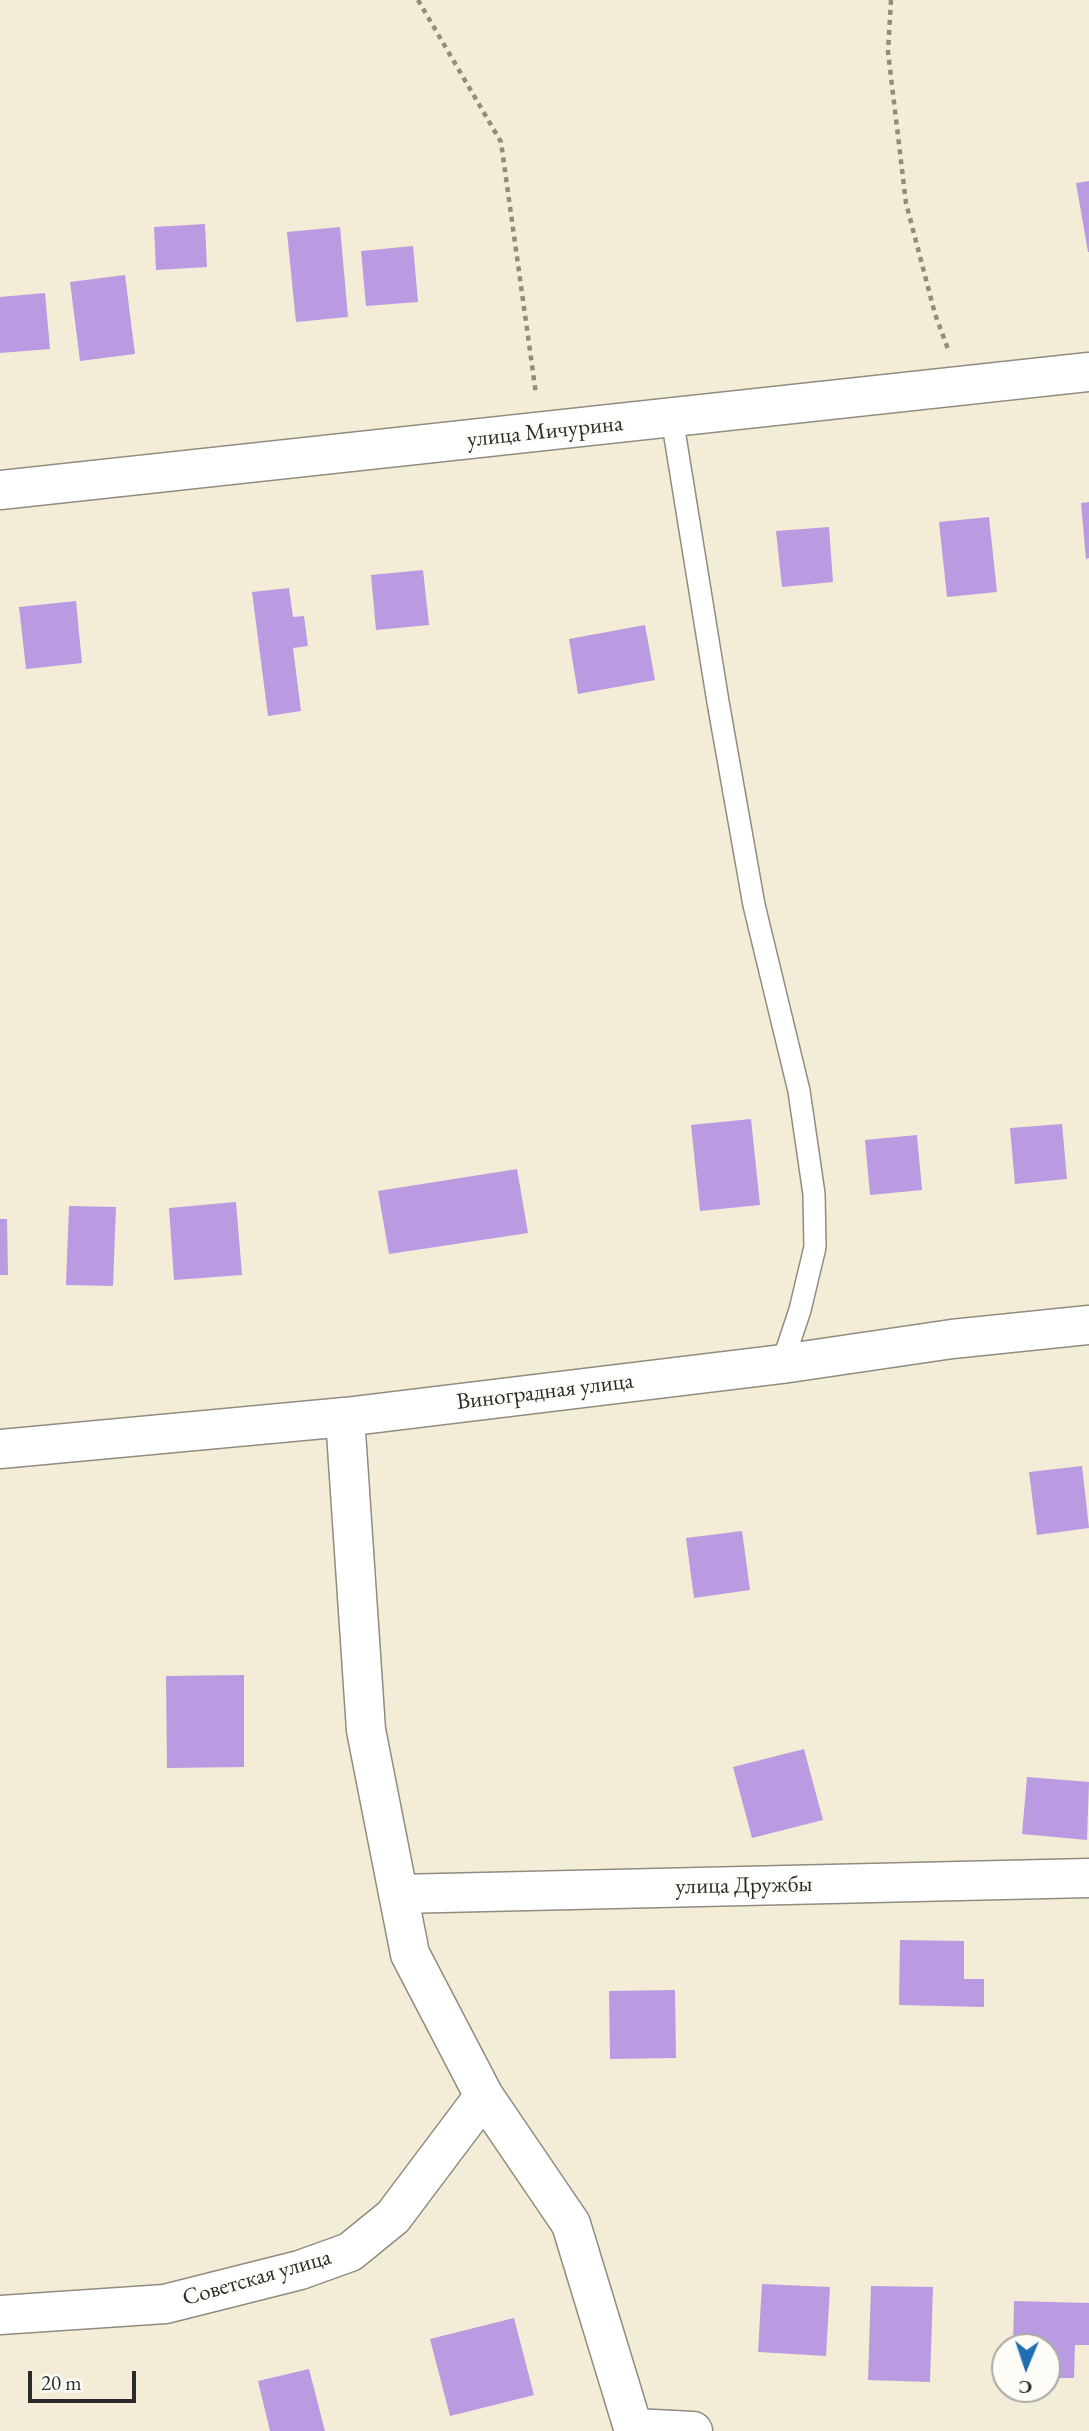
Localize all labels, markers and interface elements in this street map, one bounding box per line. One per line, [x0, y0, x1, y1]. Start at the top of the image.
street label: улица Мичурина [466, 410, 624, 454]
street label: Виноградная улица [455, 1367, 635, 1417]
street label: улица Дружбы [675, 1871, 813, 1901]
street label: Советская улица [180, 2244, 334, 2312]
north arrow [991, 2333, 1061, 2403]
scale bar [32, 2358, 140, 2402]
text: 20 m [41, 2369, 82, 2396]
text: С [1018, 2375, 1033, 2400]

